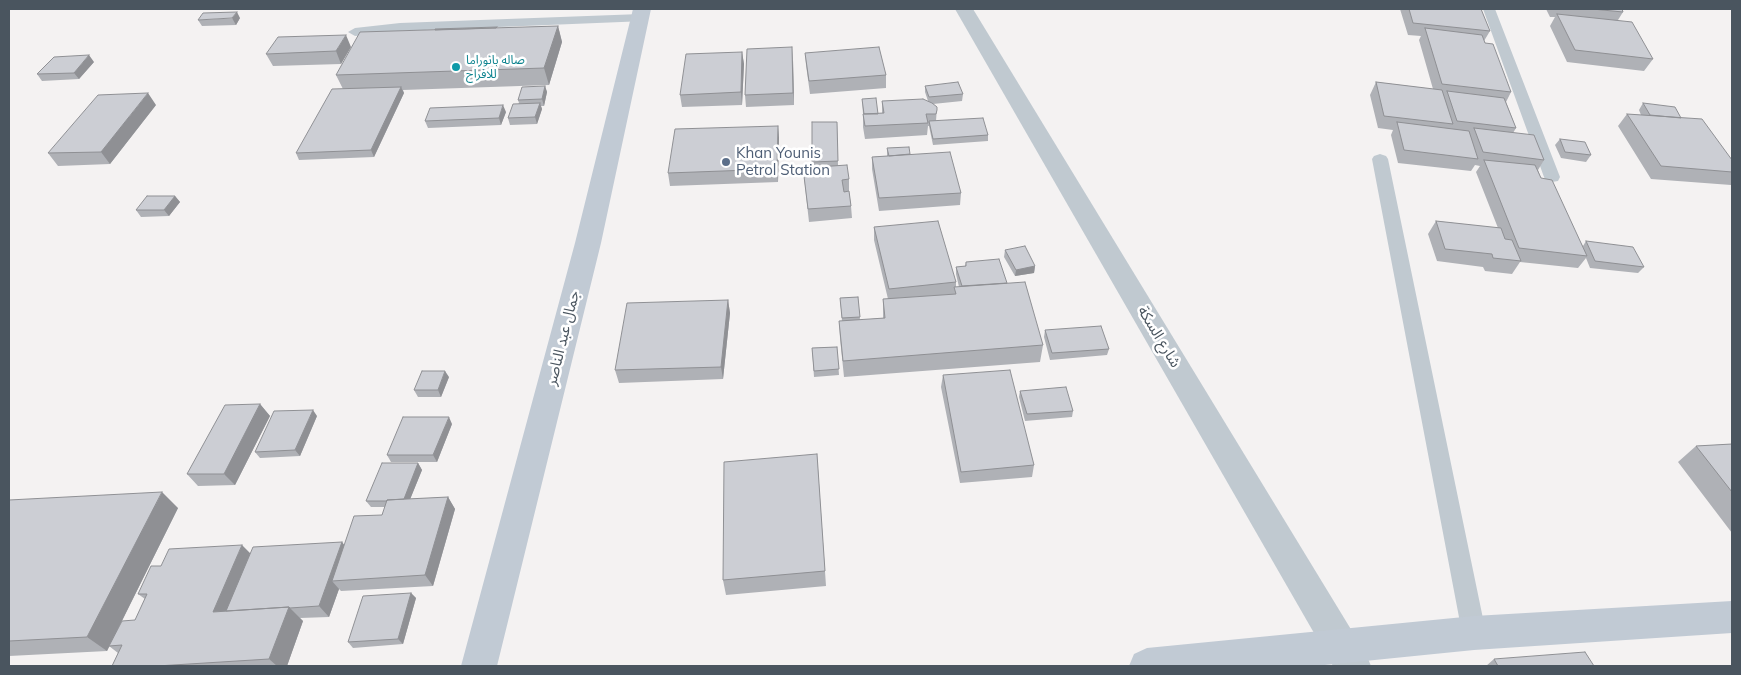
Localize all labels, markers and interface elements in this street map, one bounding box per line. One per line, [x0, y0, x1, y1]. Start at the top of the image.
place label: صاله بانوراما للافراح [466, 53, 525, 81]
marker: صاله بانوراما للافراح [450, 61, 462, 73]
place label: Khan Younis Petrol Station [736, 144, 830, 179]
marker: Khan Younis Petrol Station [720, 156, 732, 168]
street label: جمال عبد الناصر [543, 289, 583, 387]
street label: شارع السكة [1134, 303, 1184, 371]

